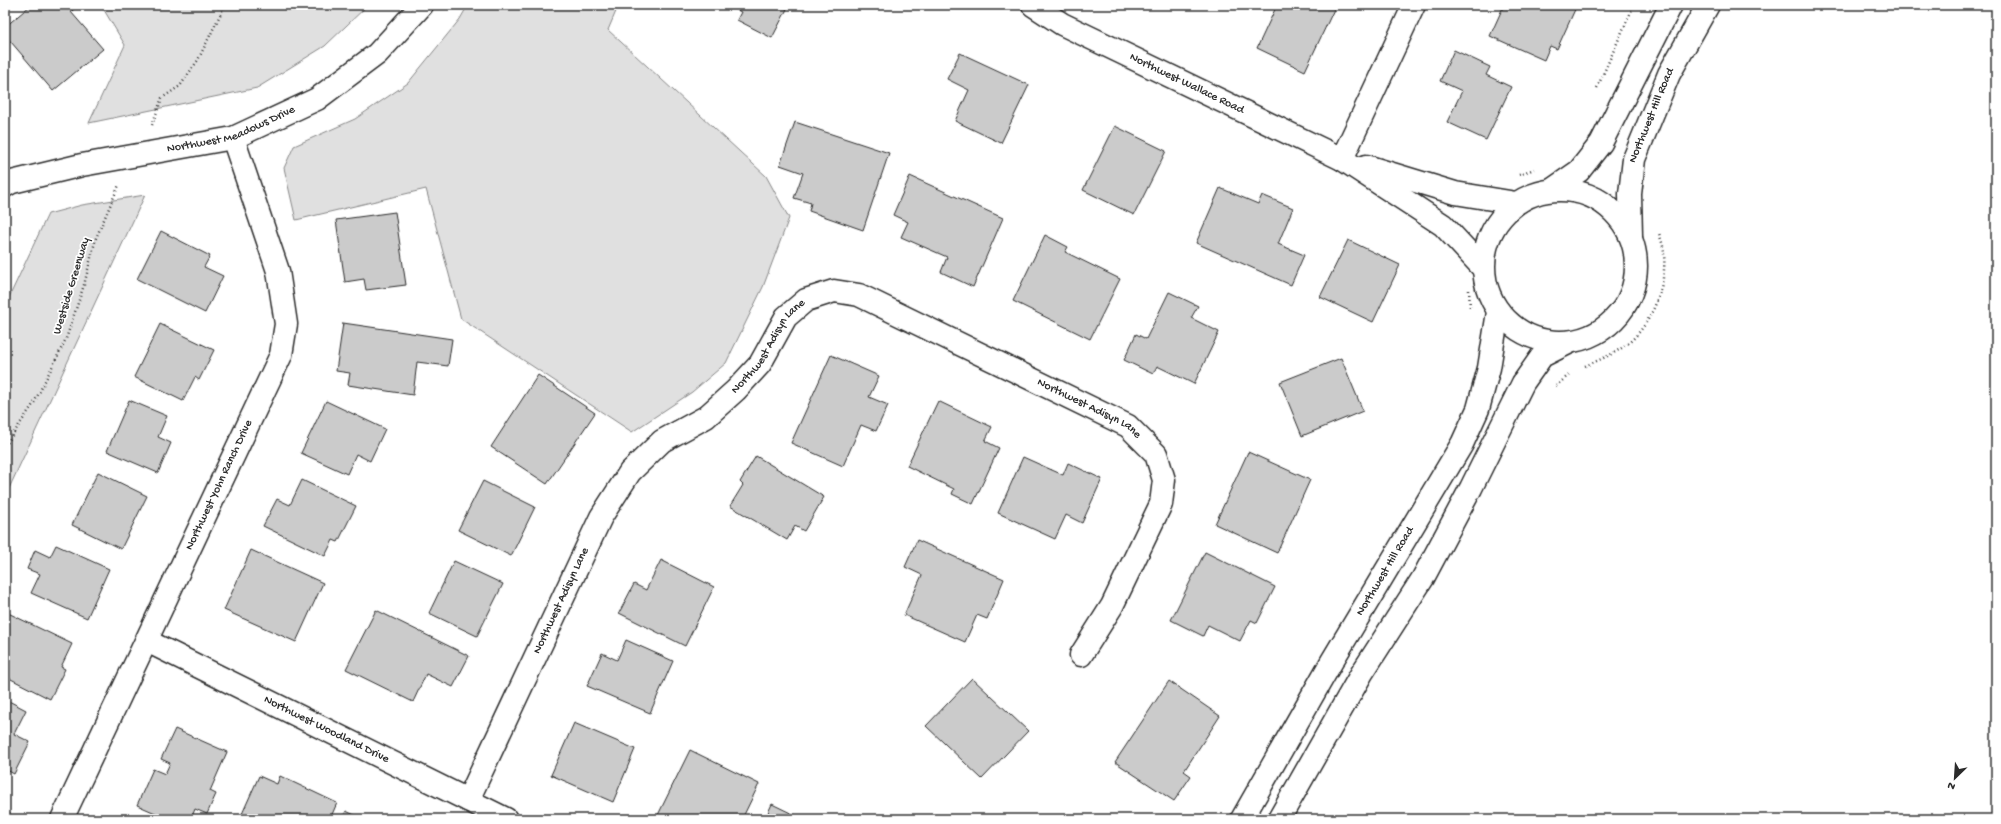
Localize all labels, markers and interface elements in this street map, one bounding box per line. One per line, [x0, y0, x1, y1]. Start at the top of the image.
street label: Northwest Wallace Road [1127, 50, 1247, 118]
street label: Northwest Hill Road [1626, 65, 1678, 165]
street label: Northwest Meadows Drive [166, 103, 298, 157]
street label: Westside Greenway [51, 236, 93, 336]
street label: Northwest Adisyn Lane [729, 296, 809, 397]
street label: Northwest Adisyn Lane [1035, 376, 1144, 442]
street label: Northwest Yohn Ranch Drive [183, 417, 257, 553]
street label: Northwest Hill Road [1354, 524, 1418, 619]
street label: Northwest Adisyn Lane [531, 545, 593, 656]
street label: Northwest Woodland Drive [261, 693, 392, 767]
north arrow [1935, 758, 1975, 798]
text: N [1946, 778, 1957, 792]

